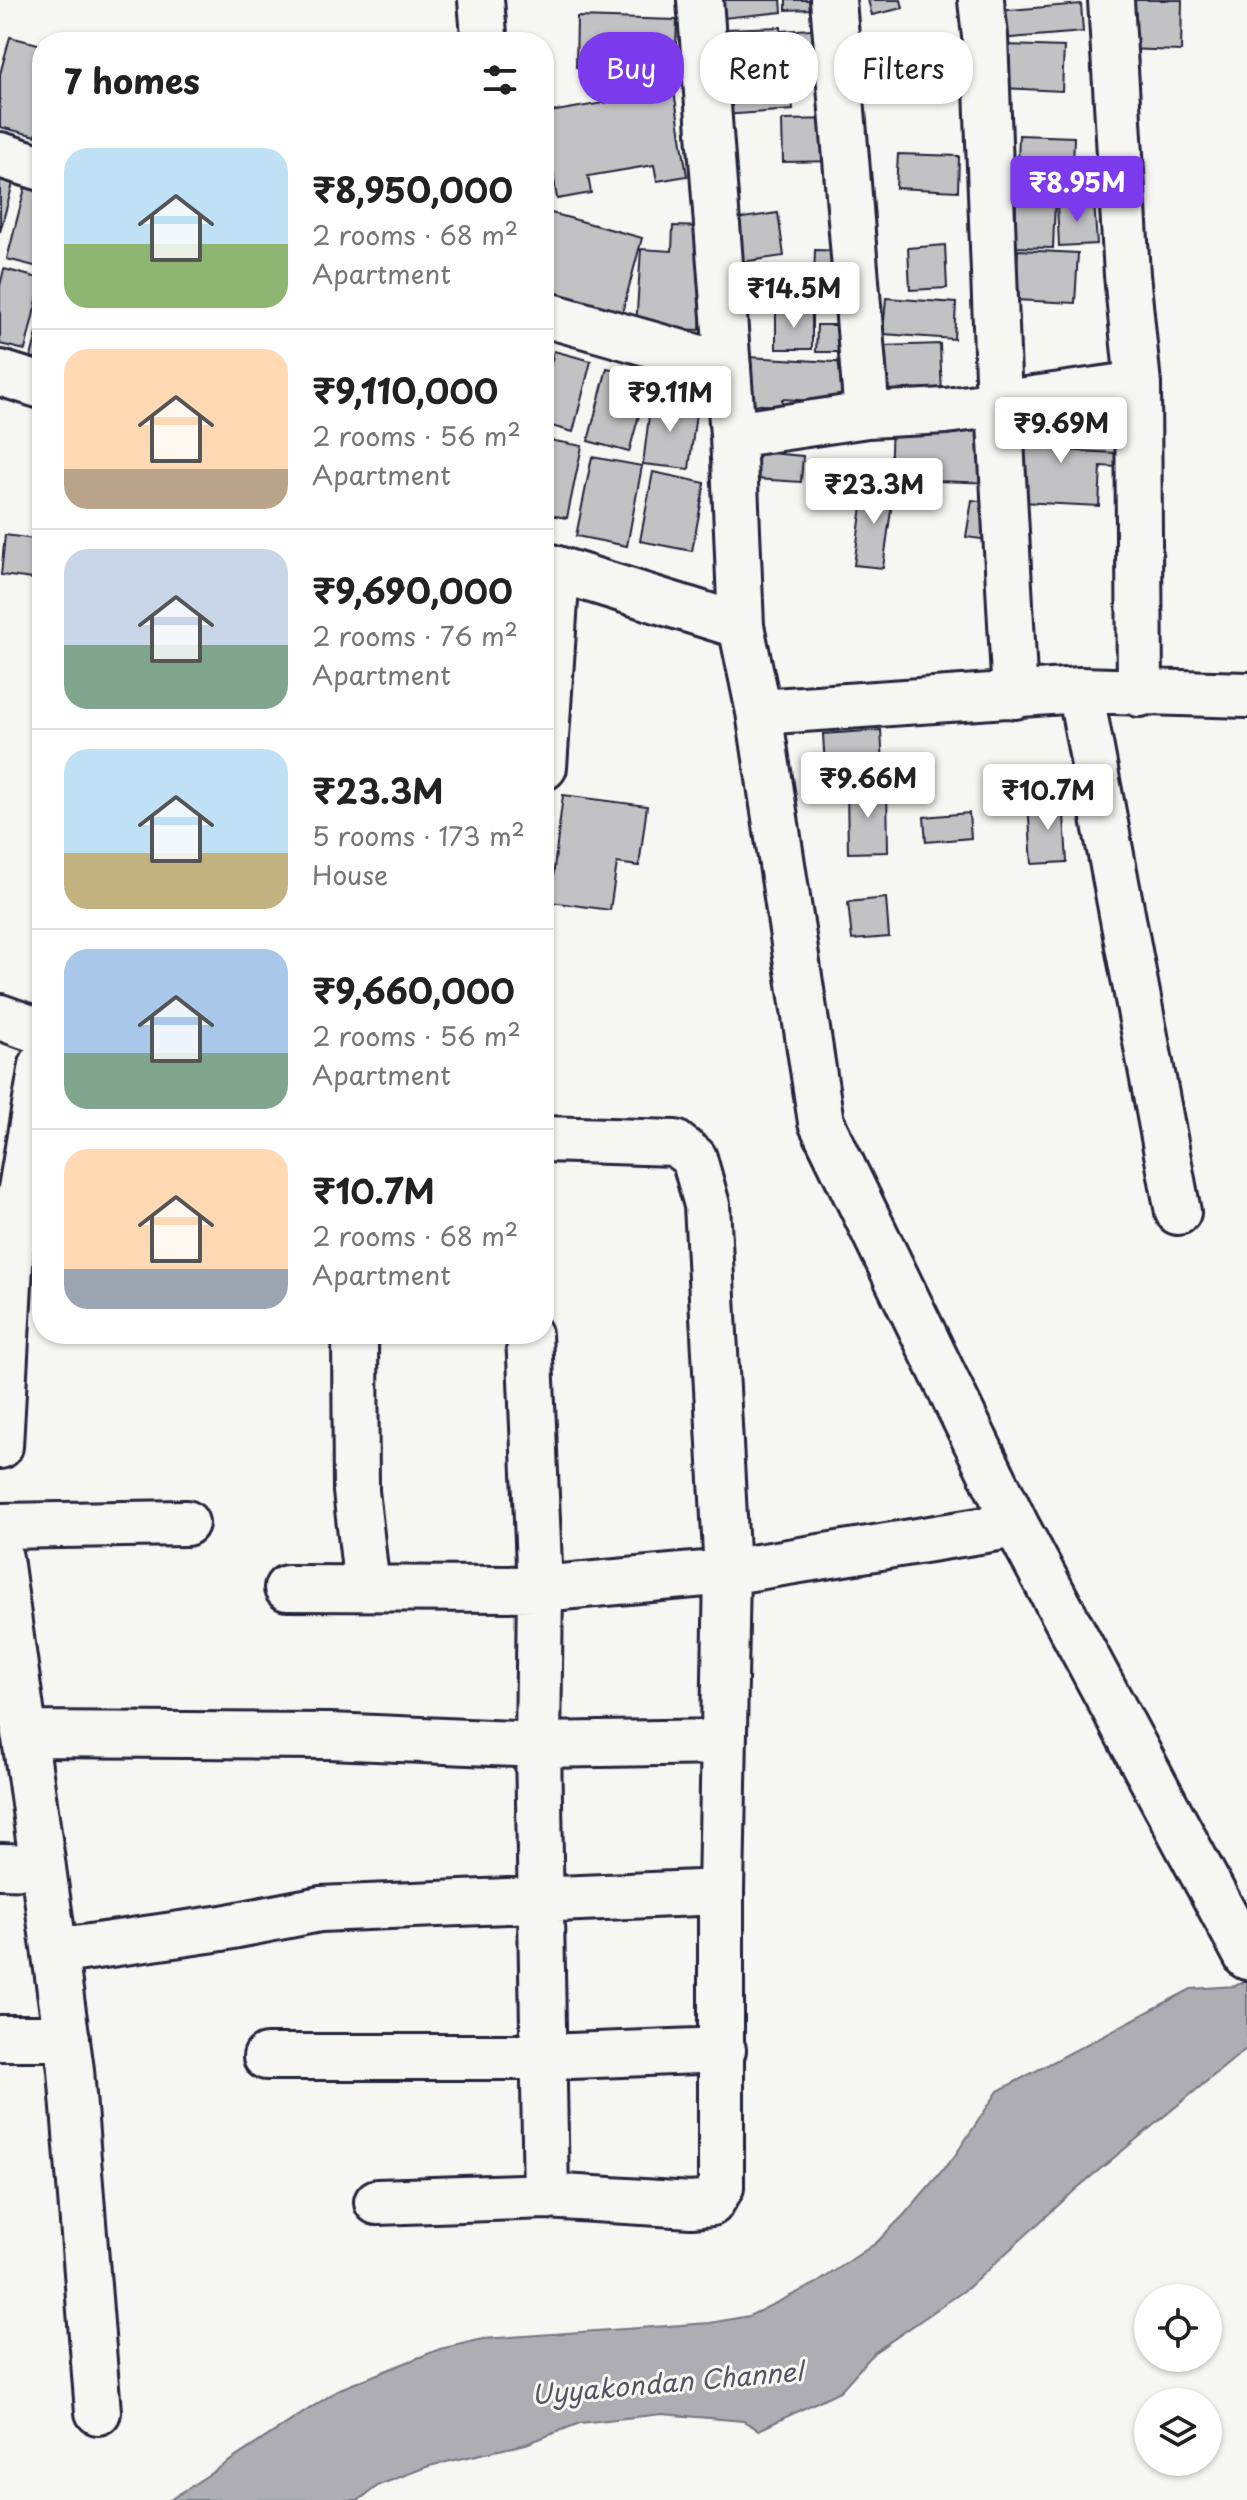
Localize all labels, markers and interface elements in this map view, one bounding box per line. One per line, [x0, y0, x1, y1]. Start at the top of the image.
chip: Buy [578, 32, 684, 104]
chip: Rent [700, 32, 818, 104]
chip: Filters [834, 32, 973, 104]
text: 7 homes [64, 54, 200, 106]
icon: filters [478, 58, 522, 102]
pin: ₹8.95M [1012, 156, 1142, 224]
text: ₹8.95M [1028, 162, 1126, 201]
text: ₹8,950,000 [312, 163, 513, 215]
icon: home [128, 180, 224, 276]
text: 2 rooms · 68 m² [312, 215, 518, 254]
text: Apartment [312, 254, 451, 293]
pin: ₹14.5M [729, 262, 859, 330]
text: ₹14.5M [747, 268, 841, 307]
text: ₹9,110,000 [312, 364, 498, 416]
pin: ₹9.11M [605, 366, 735, 434]
text: ₹9.11M [627, 372, 713, 411]
icon: home [128, 381, 224, 477]
pin: ₹9.69M [996, 397, 1126, 465]
text: ₹9.69M [1013, 403, 1109, 442]
text: 2 rooms · 56 m² [312, 416, 521, 455]
text: Apartment [312, 455, 451, 494]
pin: ₹23.3M [809, 458, 939, 526]
text: ₹23.3M [824, 464, 924, 503]
text: ₹9,690,000 [312, 564, 513, 616]
icon: home [128, 581, 224, 677]
text: 2 rooms · 76 m² [312, 616, 518, 655]
text: Apartment [312, 655, 451, 694]
pin: ₹9.66M [803, 752, 933, 820]
text: ₹9.66M [819, 758, 917, 797]
text: ₹23.3M [312, 764, 444, 816]
pin: ₹10.7M [983, 764, 1113, 832]
text: ₹10.7M [1001, 770, 1095, 809]
icon: home [128, 781, 224, 877]
text: 5 rooms · 173 m² [312, 816, 525, 855]
text: House [312, 855, 388, 894]
text: ₹9,660,000 [312, 964, 515, 1016]
icon: home [128, 981, 224, 1077]
text: 2 rooms · 56 m² [312, 1016, 521, 1055]
text: Apartment [312, 1055, 451, 1094]
text: ₹10.7M [312, 1164, 435, 1216]
icon: home [128, 1181, 224, 1277]
text: 2 rooms · 68 m² [312, 1216, 518, 1255]
text: Apartment [312, 1255, 451, 1294]
map controls [1134, 2284, 1222, 2476]
button: locate [1134, 2284, 1222, 2372]
water label: Uyyakondan Channel [530, 2350, 808, 2413]
button: layers [1134, 2388, 1222, 2476]

